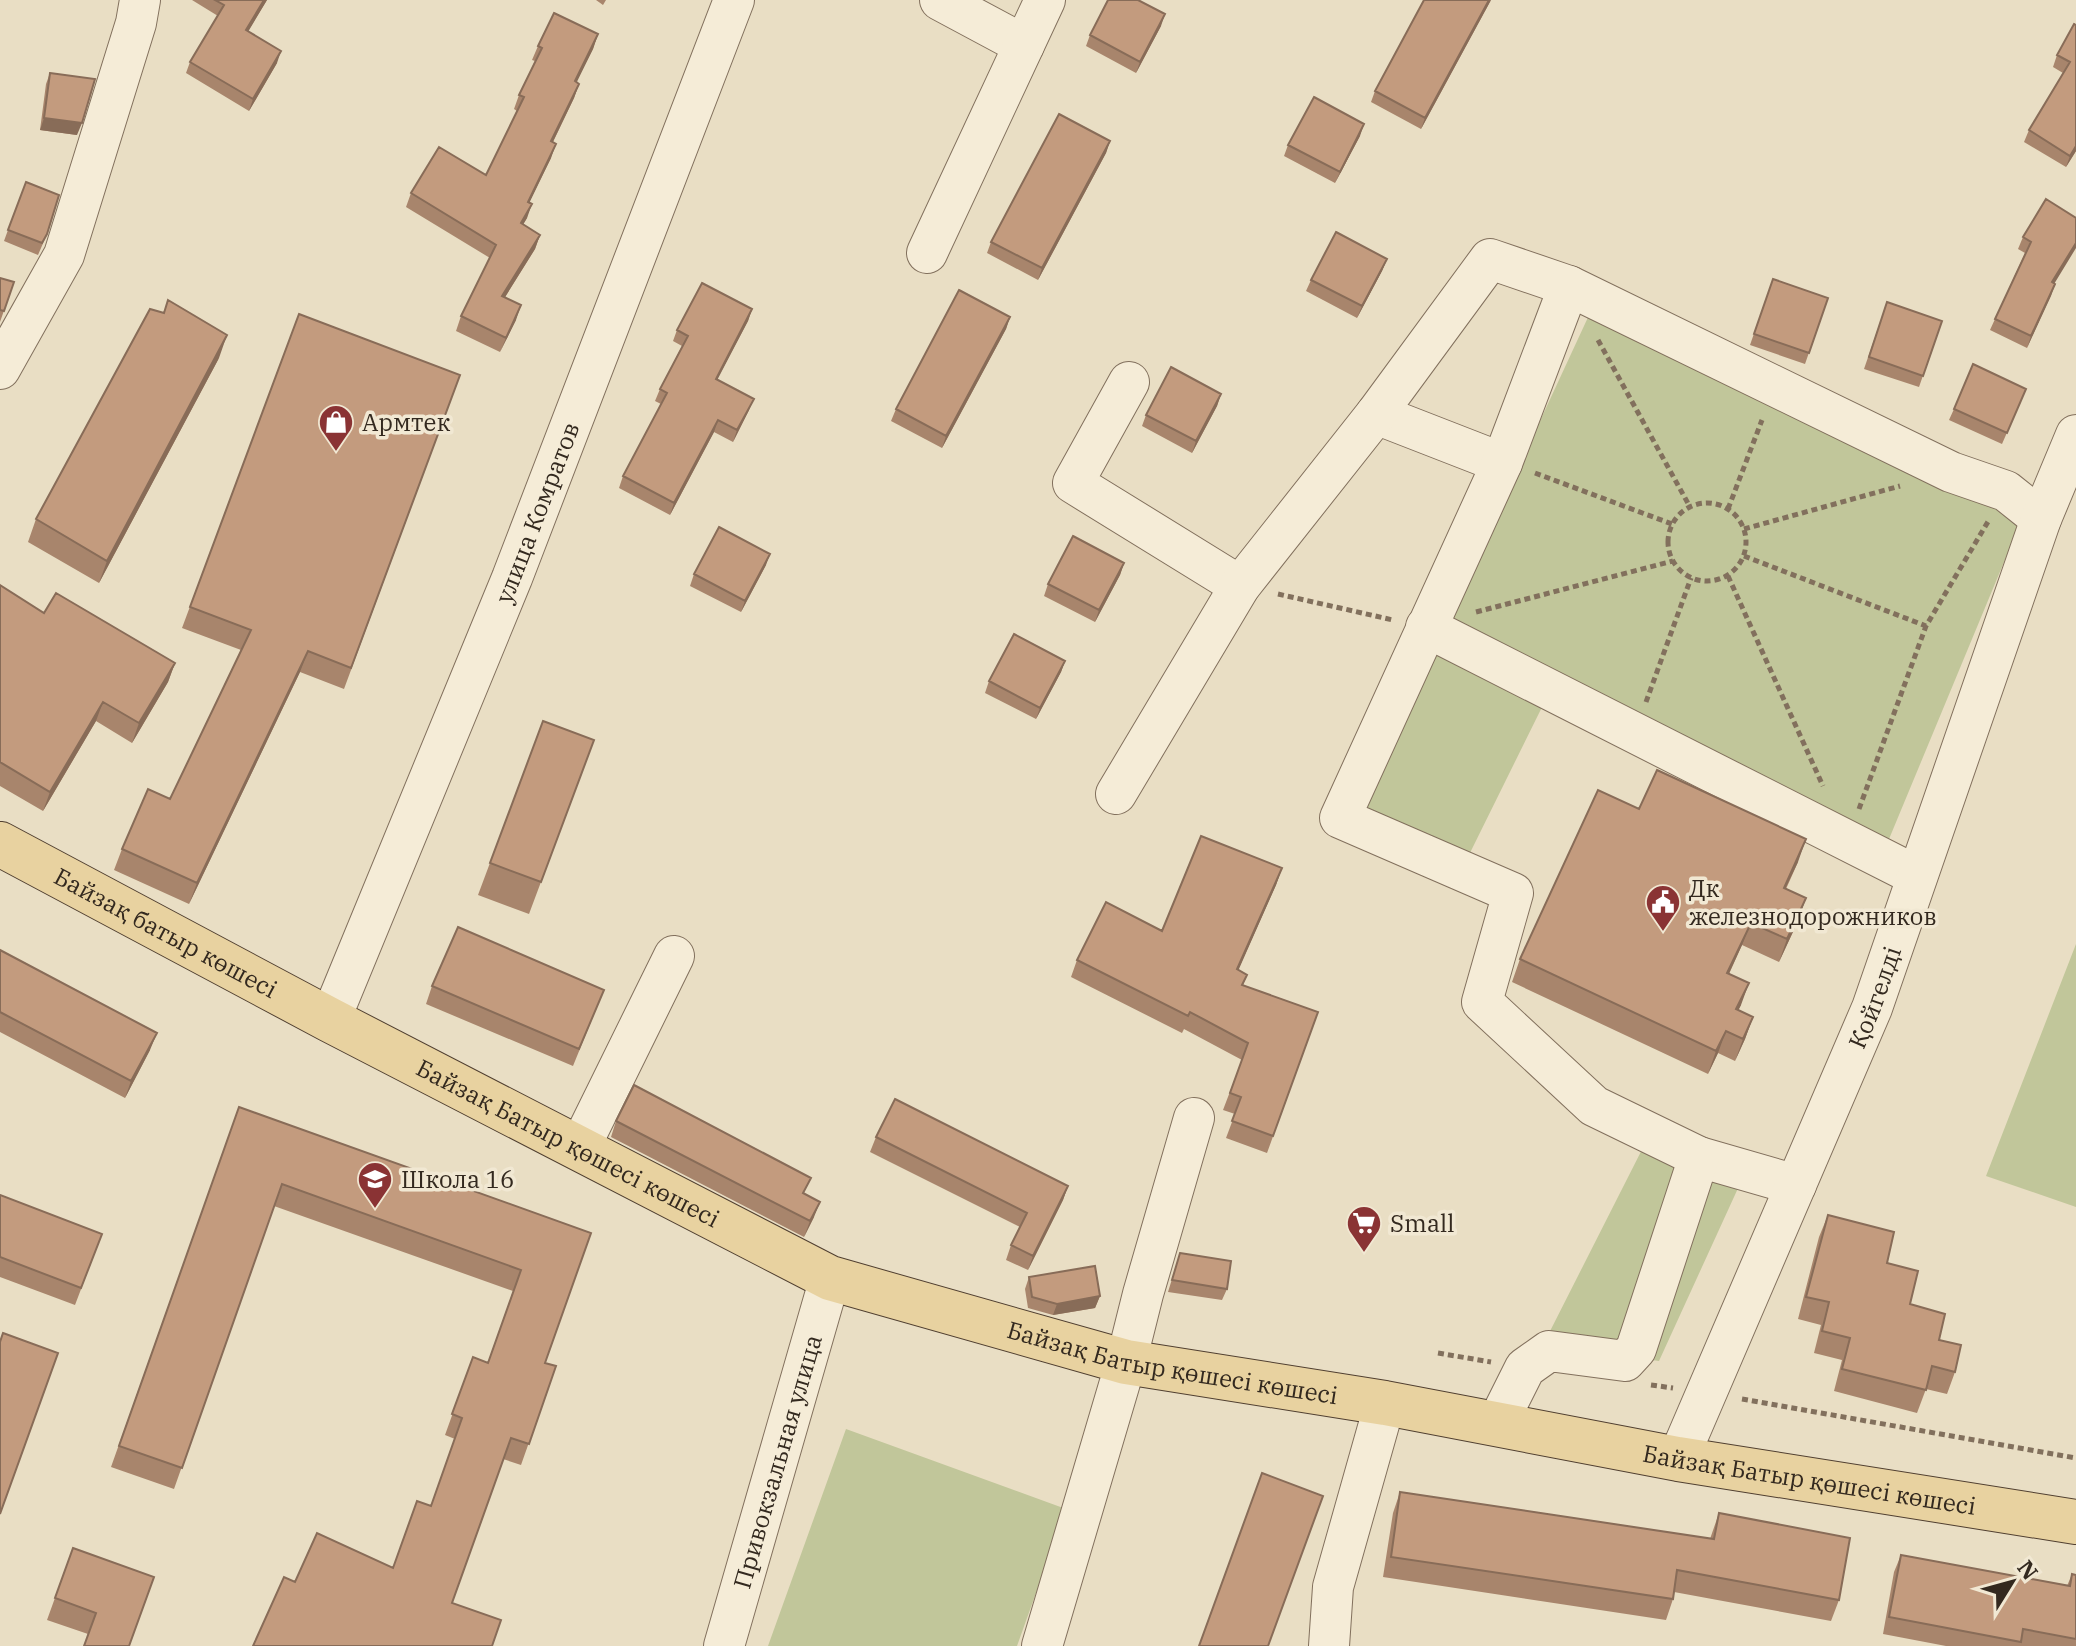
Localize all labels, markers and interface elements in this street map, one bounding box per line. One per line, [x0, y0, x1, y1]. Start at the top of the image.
shop icon: Армтек [317, 403, 355, 453]
place label: Армтек [362, 406, 450, 438]
street label: улица Комратов [487, 418, 586, 608]
street label: Байзақ батыр көшесі [49, 860, 283, 1005]
place label: Дк железнодорожников [1689, 872, 1937, 932]
public building icon: Дк железнодорожников [1644, 883, 1682, 933]
street label: Қойгелді [1841, 942, 1908, 1053]
street label: Байзақ Батыр қөшесі көшесі [411, 1051, 725, 1234]
school or university icon: Школа 16 [356, 1160, 394, 1210]
place label: Школа 16 [401, 1163, 514, 1195]
supermarket icon: Small [1345, 1204, 1383, 1254]
place label: Small [1390, 1207, 1455, 1239]
street label: Байзақ Батыр қөшесі көшесі [1003, 1313, 1340, 1411]
street label: Привокзальная улица [725, 1331, 829, 1592]
street label: Байзақ Батыр қөшесі көшесі [1640, 1437, 1978, 1522]
north arrow [1972, 1542, 2052, 1622]
text: N [2012, 1554, 2045, 1585]

